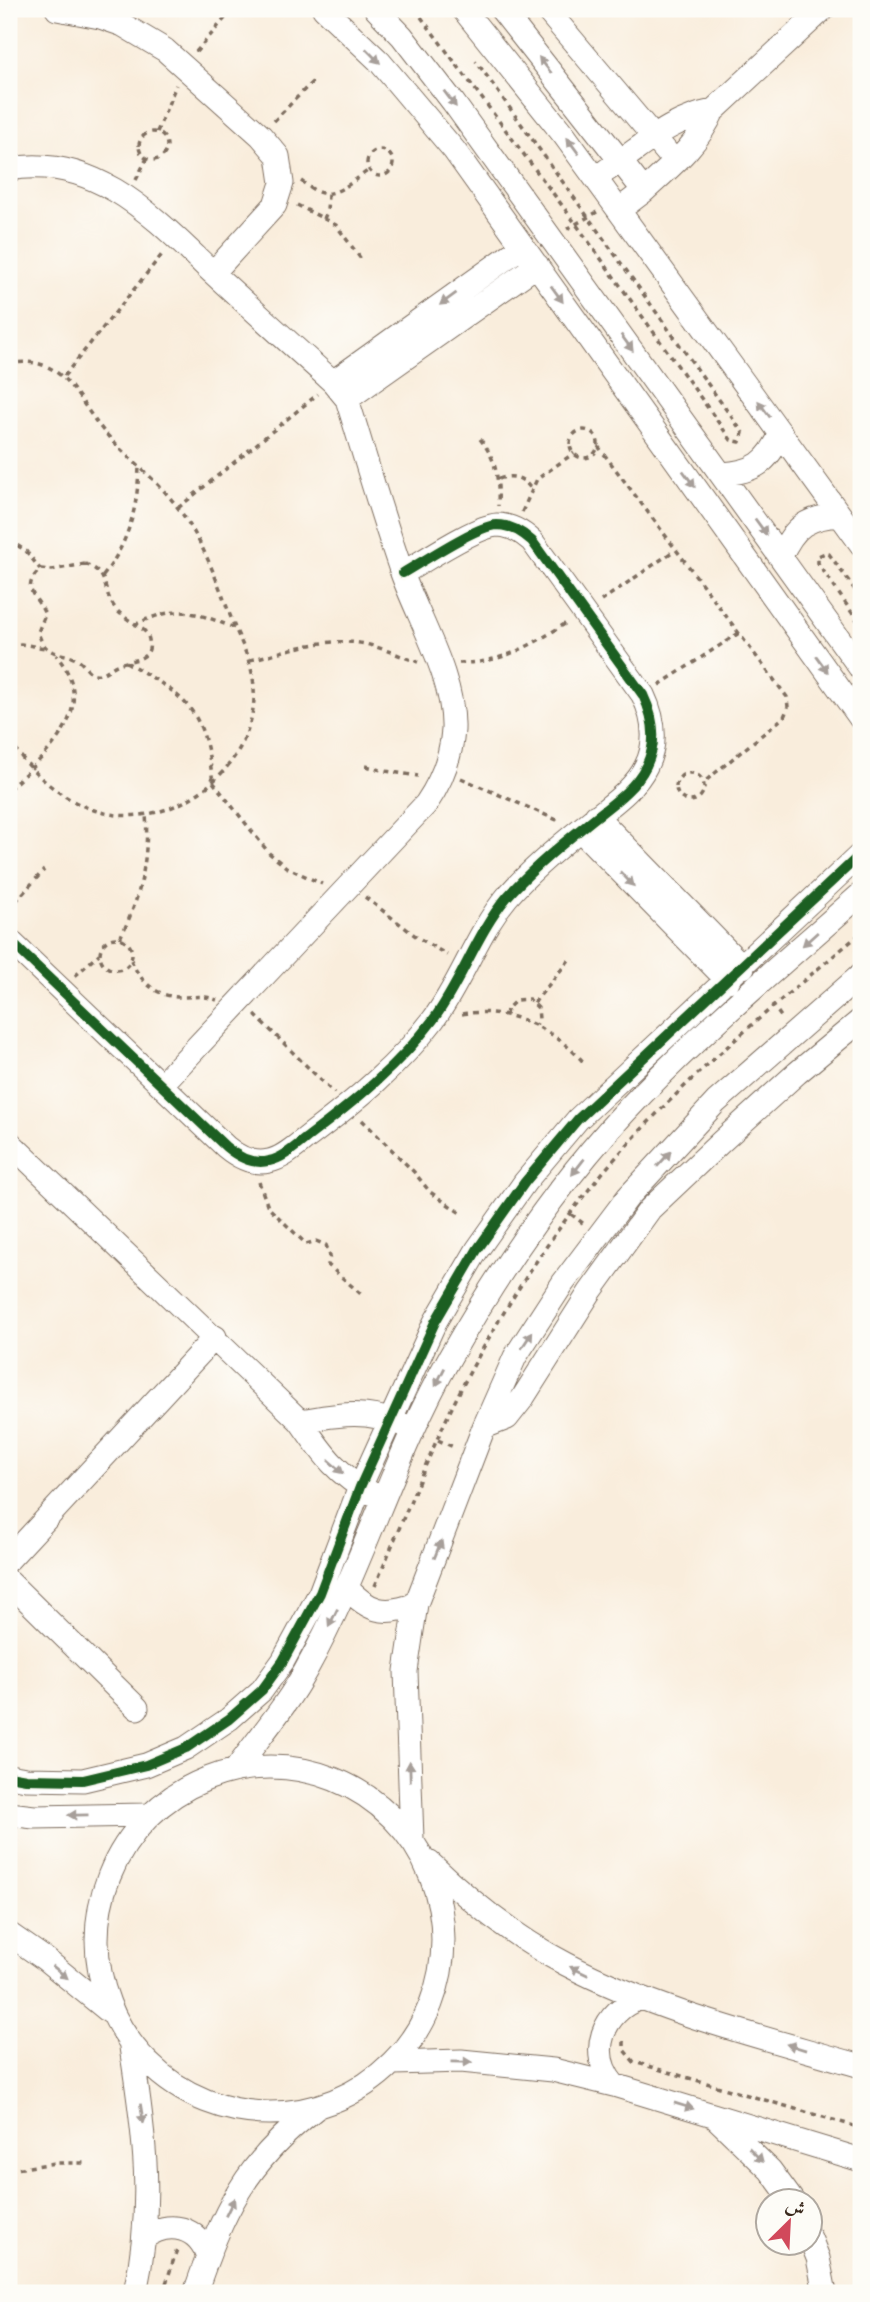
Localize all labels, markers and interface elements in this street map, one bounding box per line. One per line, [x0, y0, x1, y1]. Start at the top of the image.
one-way arrow [364, 48, 381, 64]
one-way arrow [538, 56, 553, 73]
one-way arrow [443, 90, 458, 108]
one-way arrow [566, 137, 580, 155]
one-way arrow [550, 285, 564, 303]
one-way arrow [439, 292, 457, 307]
one-way arrow [620, 334, 634, 352]
one-way arrow [757, 400, 771, 418]
one-way arrow [682, 470, 696, 488]
one-way arrow [753, 518, 767, 536]
one-way arrow [815, 655, 829, 673]
one-way arrow [619, 870, 636, 887]
one-way arrow [801, 931, 819, 947]
one-way arrow [656, 1150, 672, 1168]
one-way arrow [571, 1157, 586, 1175]
one-way arrow [520, 1330, 533, 1349]
one-way arrow [434, 1367, 445, 1387]
one-way arrow [327, 1459, 345, 1475]
one-way arrow [433, 1538, 444, 1559]
one-way arrow [327, 1608, 338, 1628]
one-way arrow [404, 1760, 415, 1782]
one-way arrow [67, 1810, 89, 1821]
one-way arrow [51, 1964, 69, 1979]
one-way arrow [569, 1965, 589, 1976]
one-way arrow [785, 2041, 806, 2051]
one-way arrow [451, 2056, 473, 2067]
one-way arrow [674, 2102, 695, 2112]
one-way arrow [136, 2103, 147, 2125]
one-way arrow [747, 2147, 764, 2163]
north arrow [754, 2186, 824, 2256]
text: ش [782, 2193, 809, 2222]
one-way arrow [224, 2197, 235, 2217]

